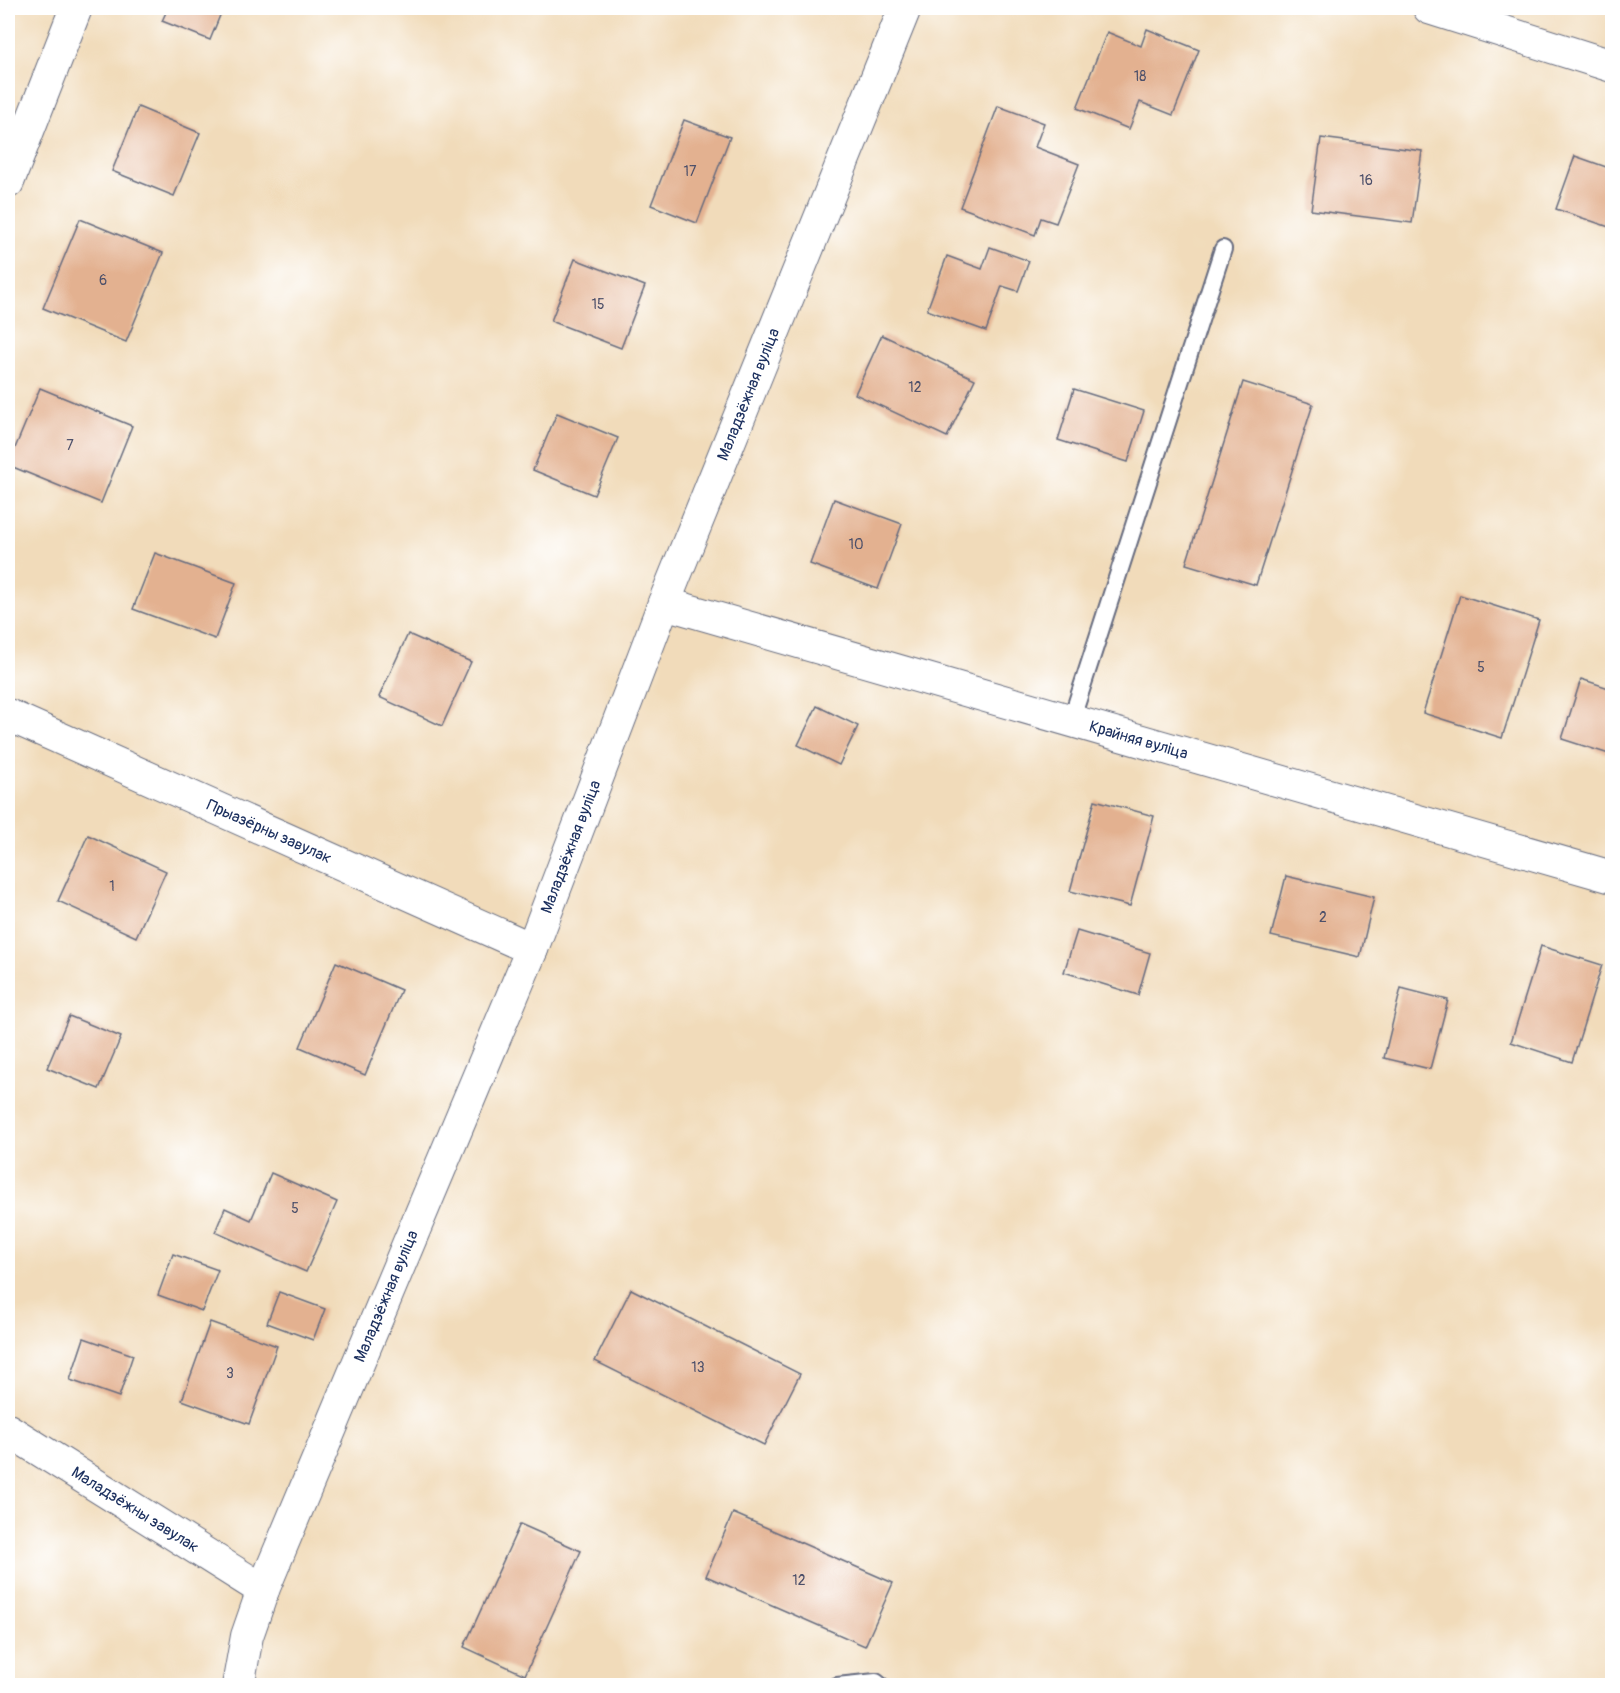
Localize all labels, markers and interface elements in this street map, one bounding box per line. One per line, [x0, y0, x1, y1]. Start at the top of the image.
house number: 18 [1134, 68, 1146, 85]
house number: 17 [684, 163, 697, 180]
house number: 16 [1359, 172, 1373, 189]
house number: 6 [99, 272, 107, 289]
house number: 15 [591, 296, 605, 313]
street label: Маладзёжная вуліца [713, 325, 784, 464]
house number: 12 [908, 379, 922, 396]
house number: 7 [66, 437, 74, 454]
house number: 10 [848, 536, 864, 553]
house number: 5 [1477, 659, 1485, 676]
street label: Крайняя вуліца [1087, 716, 1190, 764]
street label: Маладзёжная вуліца [536, 777, 605, 916]
street label: Прыазёрны завулак [204, 795, 335, 868]
house number: 1 [109, 878, 115, 895]
house number: 2 [1319, 909, 1327, 926]
house number: 5 [291, 1200, 299, 1217]
street label: Маладзёжная вуліца [350, 1227, 423, 1365]
house number: 13 [691, 1359, 705, 1376]
house number: 3 [226, 1365, 234, 1382]
street label: Маладзёжны завулак [68, 1462, 203, 1557]
house number: 12 [792, 1572, 806, 1589]

